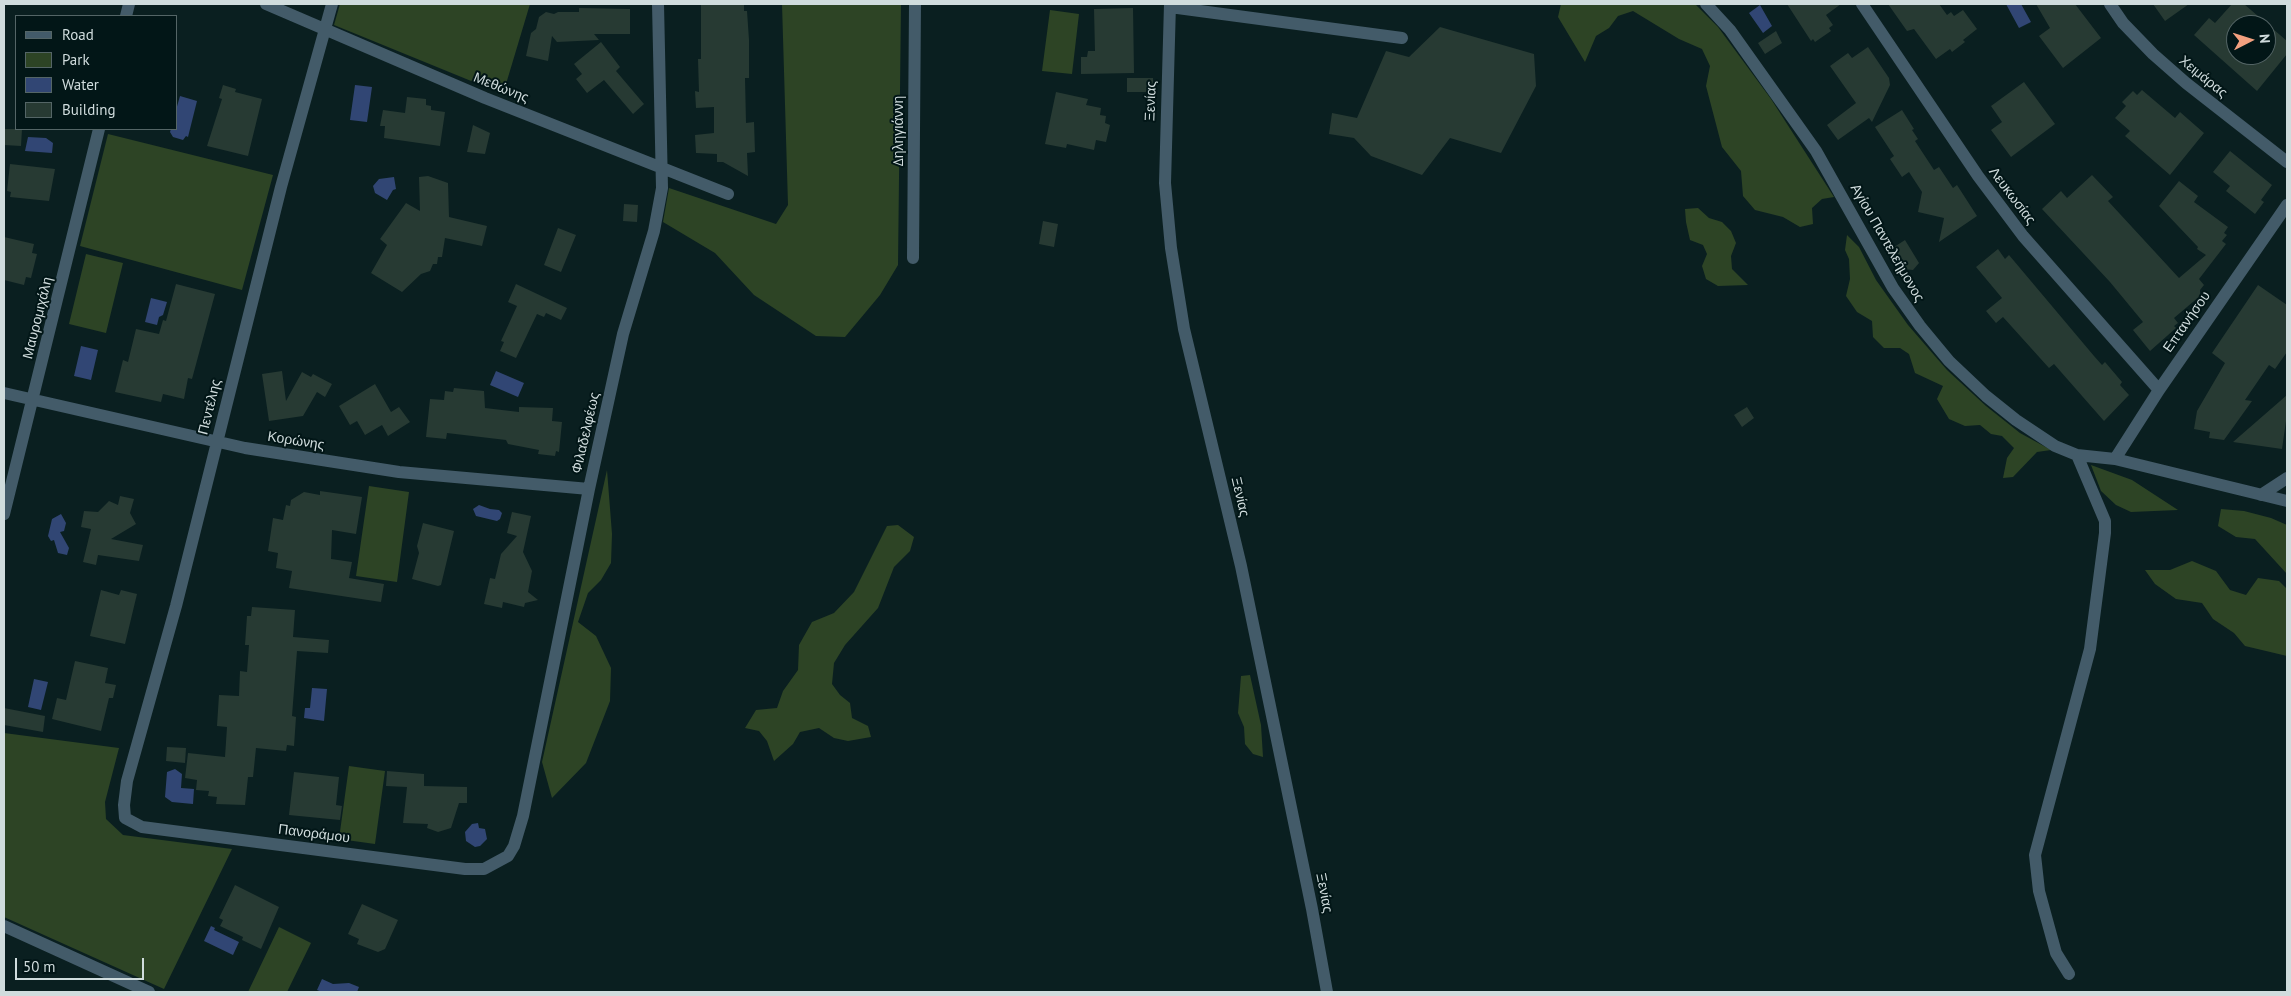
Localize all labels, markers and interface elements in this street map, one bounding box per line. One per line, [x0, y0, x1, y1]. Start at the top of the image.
legend [15, 15, 178, 130]
north arrow [2226, 15, 2276, 65]
text: Road [62, 25, 94, 44]
text: N [2256, 33, 2274, 44]
text: Park [62, 50, 90, 69]
street label: Χειμάρας [2175, 52, 2231, 102]
street label: Μεθώνης [471, 69, 531, 107]
text: Water [62, 75, 99, 94]
street label: Ξενίας [1142, 81, 1160, 121]
street label: Δηληγιάννη [891, 96, 907, 166]
text: Building [62, 100, 116, 119]
street label: Λευκωσίας [1985, 164, 2039, 228]
street label: Αγίου Παντελεήμονος [1846, 181, 1928, 305]
street label: Μαυρομιχάλη [20, 275, 56, 361]
street label: Επτανήσου [2160, 288, 2214, 356]
street label: Πεντέλης [195, 377, 225, 437]
street label: Φιλαδελφέως [568, 391, 604, 475]
street label: Κορώνης [266, 428, 326, 454]
street label: Ξενίας [1227, 475, 1253, 519]
street label: Πανοράμου [277, 821, 351, 847]
street label: Ξενίας [1312, 872, 1336, 914]
scale bar [18, 948, 146, 980]
text: 50 m [23, 957, 56, 976]

